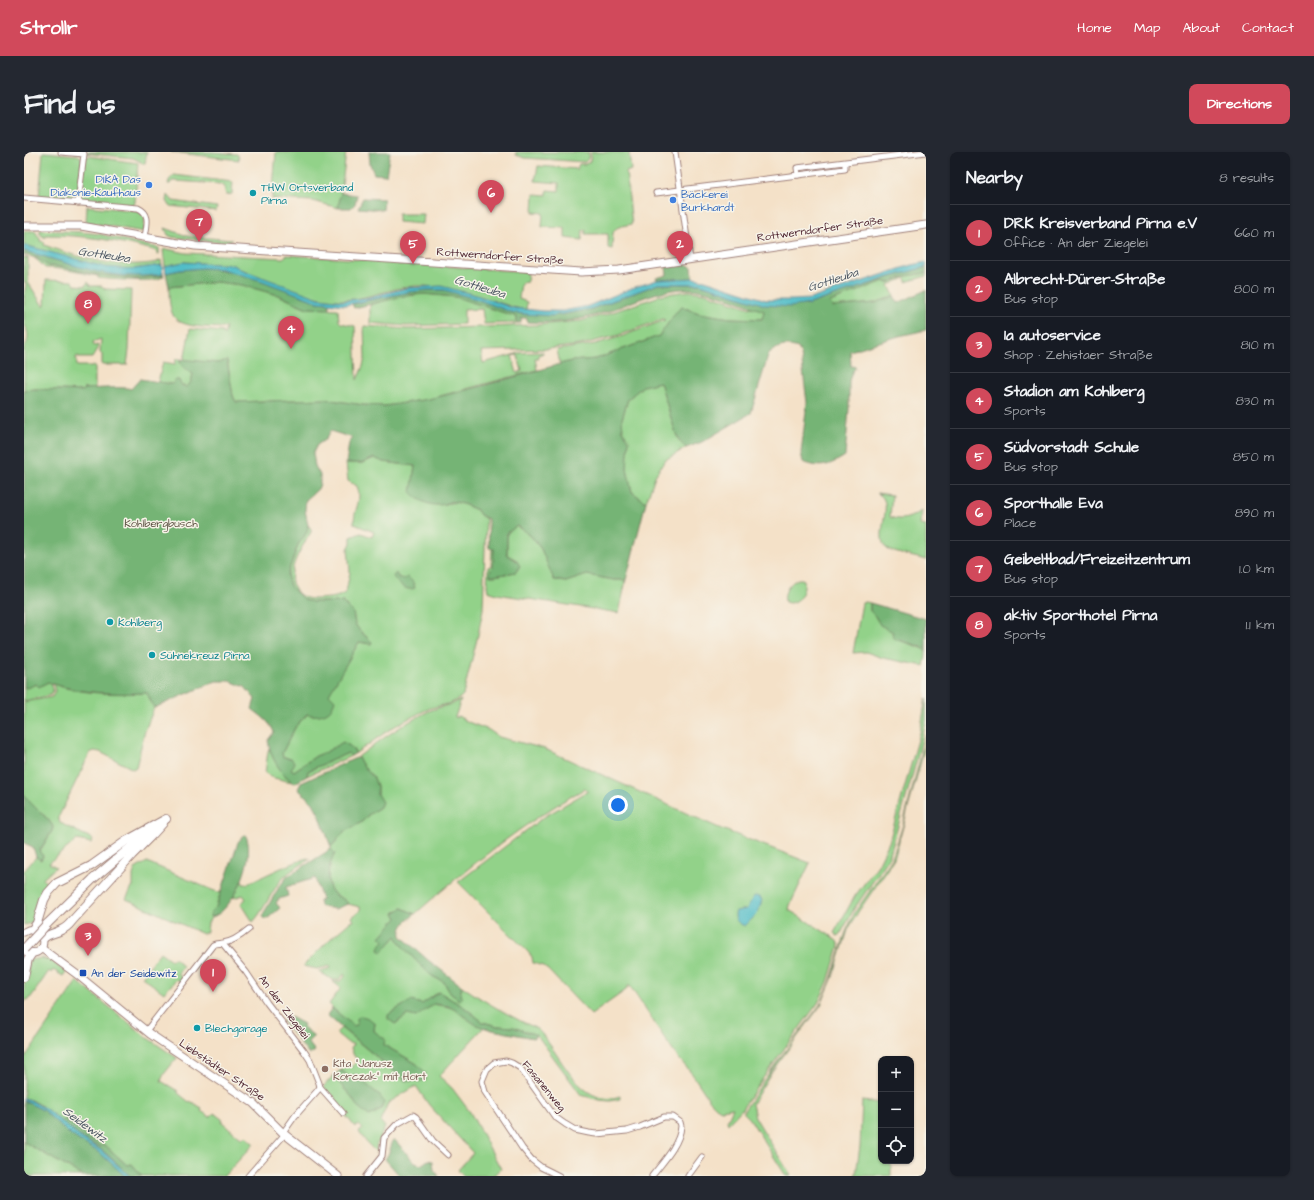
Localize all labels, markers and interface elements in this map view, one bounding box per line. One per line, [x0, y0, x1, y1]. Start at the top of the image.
text: Strollr [20, 15, 78, 42]
text: Home [1077, 18, 1112, 38]
text: Map [1134, 18, 1160, 38]
text: About [1182, 18, 1220, 38]
text: Contact [1242, 18, 1294, 38]
button: Directions [1189, 84, 1290, 124]
text: Find us [24, 85, 115, 124]
text: Nearby [966, 166, 1023, 190]
text: 8 results [1219, 169, 1274, 187]
place label: DIKA Das Diakonie-Kaufhaus [51, 172, 141, 200]
marker: DIKA Das Diakonie-Kaufhaus [144, 180, 154, 190]
place label: THW Ortsverband Pirna [261, 180, 354, 208]
pin: 6 [478, 180, 504, 213]
place label: Bäckerei Burkhardt [681, 187, 735, 215]
marker: THW Ortsverband Pirna [248, 188, 258, 198]
marker: Bäckerei Burkhardt [668, 195, 678, 205]
pin: 7 [186, 209, 212, 242]
street label: Rottwerndorfer Straße [756, 213, 884, 245]
text: DRK Kreisverband Pirna e.V [1004, 213, 1197, 234]
text: 1 [978, 224, 980, 242]
text: 660 m [1234, 224, 1274, 242]
pin: 5 [400, 231, 426, 264]
pin: 2 [667, 231, 693, 264]
text: Office · An der Ziegelei [1004, 234, 1148, 252]
water label: Gottleuba [77, 243, 132, 268]
street label: Rottwerndorfer Straße [436, 244, 564, 268]
water label: Gottleuba [806, 264, 861, 296]
text: Albrecht-Dürer-Straße [1004, 269, 1165, 290]
water label: Gottleuba [453, 271, 508, 303]
text: 2 [975, 280, 983, 298]
text: 800 m [1234, 280, 1274, 298]
text: Bus stop [1004, 290, 1058, 308]
pin: 8 [75, 291, 101, 324]
pin: 4 [278, 316, 304, 349]
text: 1a autoservice [1004, 325, 1101, 346]
text: 3 [976, 336, 982, 354]
text: 810 m [1240, 336, 1274, 354]
text: Shop · Zehistaer Straße [1004, 346, 1153, 364]
text: Stadion am Kohlberg [1004, 381, 1144, 402]
text: 4 [975, 392, 983, 410]
text: 830 m [1235, 392, 1274, 410]
text: Sports [1004, 402, 1046, 420]
text: Südvorstadt Schule [1004, 437, 1139, 458]
text: 5 [974, 448, 984, 466]
text: 850 m [1233, 448, 1274, 466]
text: Bus stop [1004, 458, 1058, 476]
text: Sporthalle Eva [1004, 493, 1103, 514]
text: 6 [975, 504, 983, 522]
text: 890 m [1235, 504, 1274, 522]
text: Place [1004, 514, 1036, 532]
park label: Kohlbergbusch [124, 516, 198, 532]
text: Geibeltbad/Freizeitzentrum [1004, 549, 1190, 570]
text: 7 [975, 560, 983, 578]
text: 1.0 km [1239, 560, 1274, 578]
text: Bus stop [1004, 570, 1058, 588]
text: aktiv Sporthotel Pirna [1004, 605, 1157, 626]
place label: Kohlberg [118, 615, 162, 631]
text: 8 [975, 616, 983, 634]
text: 1.1 km [1246, 616, 1274, 634]
marker: Kohlberg [105, 617, 115, 627]
text: Sports [1004, 626, 1046, 644]
place label: Sühnekreuz Pirna [160, 648, 250, 663]
marker: Sühnekreuz Pirna [147, 650, 157, 660]
your location [608, 795, 628, 815]
pin: 3 [75, 923, 101, 956]
pin: 1 [200, 959, 226, 992]
place label: An der Seidewitz [91, 966, 177, 981]
marker: An der Seidewitz [78, 968, 88, 978]
street label: An der Ziegelei [254, 972, 313, 1043]
place label: Blechgarage [205, 1021, 268, 1037]
marker: Blechgarage [192, 1023, 202, 1033]
street label: Liebstädter Straße [176, 1036, 268, 1104]
place label: Kita "Janusz Korczak" mit Hort [333, 1056, 427, 1084]
map controls [878, 1056, 914, 1164]
button: + [878, 1056, 914, 1092]
street label: Fasanenweg [518, 1057, 569, 1116]
marker: Kita "Janusz Korczak" mit Hort [320, 1064, 330, 1074]
button: − [878, 1092, 914, 1128]
water label: Seidewitz [59, 1103, 111, 1147]
button: locate [878, 1128, 914, 1164]

